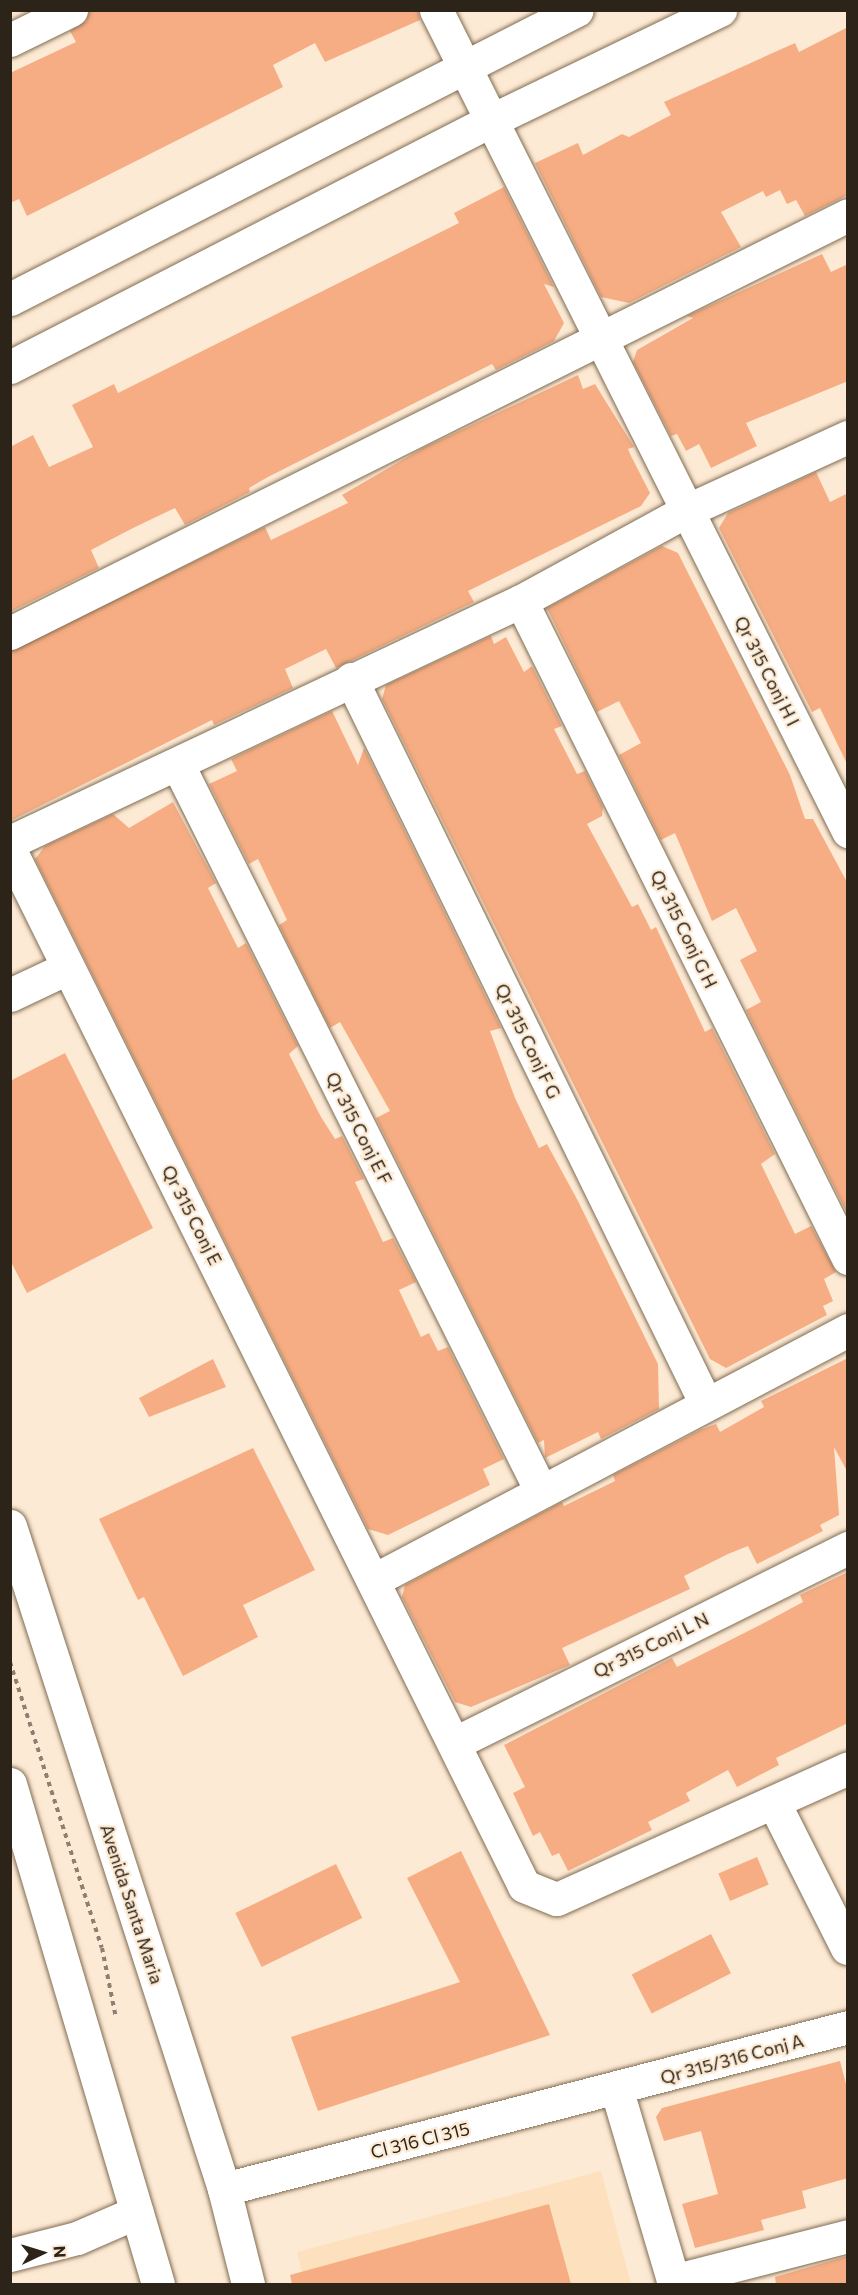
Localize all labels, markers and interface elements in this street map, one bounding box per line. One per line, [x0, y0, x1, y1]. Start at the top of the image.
street label: Qr 315 Conj H I [730, 612, 804, 730]
street label: Qr 315 Conj G H [646, 866, 722, 992]
street label: Qr 315 Conj F G [491, 980, 565, 1102]
street label: Qr 315 Conj E F [321, 1068, 397, 1188]
street label: Qr 315 Conj E [158, 1161, 226, 1269]
street label: Qr 315 Conj L N [590, 1608, 712, 1682]
street label: Avenida Santa Maria [96, 1821, 168, 1987]
street label: Qr 315/316 Conj A [658, 2029, 806, 2089]
street label: Cl 316 Cl 315 [368, 2117, 472, 2163]
north arrow [12, 2223, 72, 2283]
text: N [51, 2245, 70, 2258]

